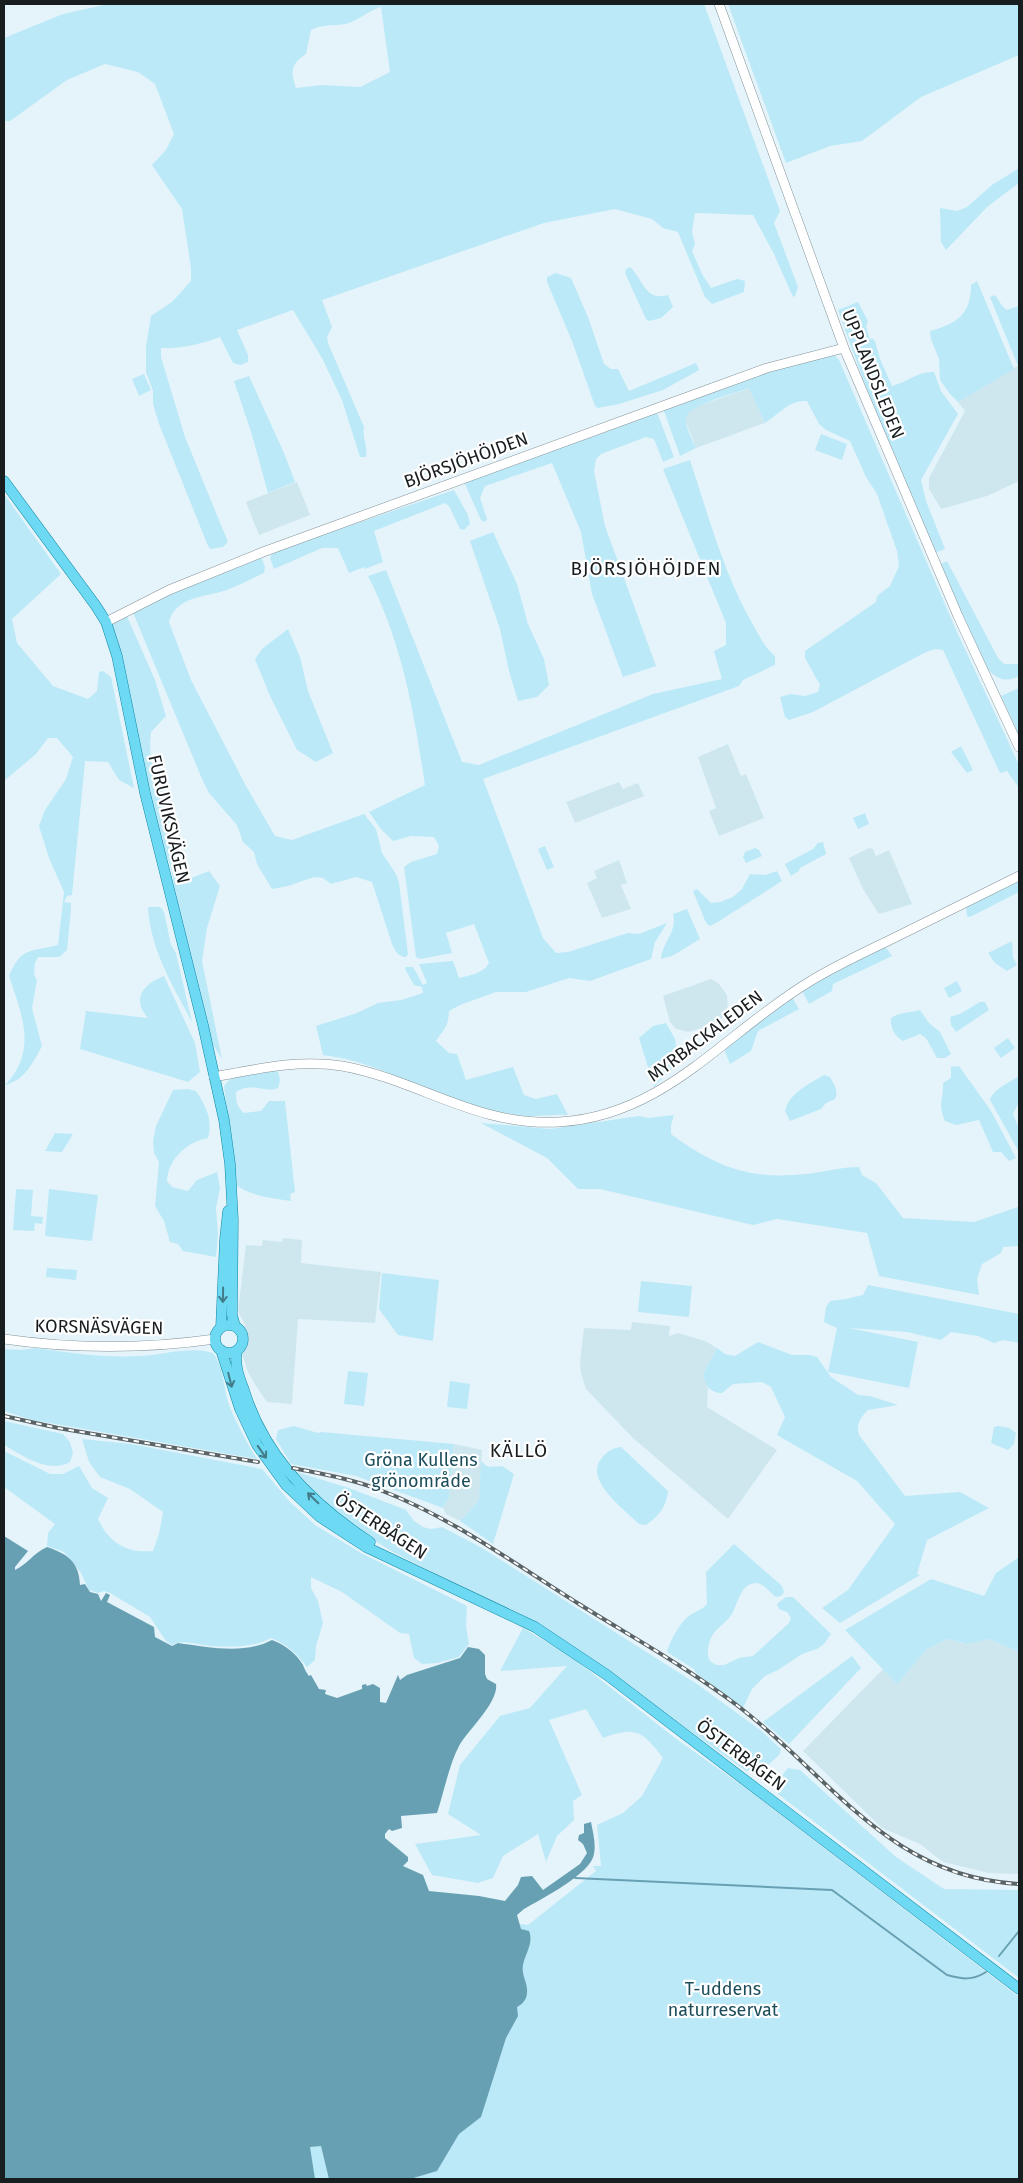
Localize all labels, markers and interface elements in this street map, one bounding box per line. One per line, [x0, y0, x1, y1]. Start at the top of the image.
street label: UPPLANDSLEDEN [837, 306, 909, 442]
street label: BJÖRSJÖHÖJDEN [401, 427, 531, 493]
district label: BJÖRSJÖHÖJDEN [571, 557, 721, 580]
street label: FURUVIKSVÄGEN [143, 752, 195, 886]
street label: MYRBACKALEDEN [643, 986, 767, 1086]
one-way arrow [218, 1287, 228, 1303]
street label: KORSNÄSVÄGEN [35, 1315, 163, 1339]
one-way arrow [226, 1371, 235, 1387]
district label: KÄLLÖ [490, 1439, 548, 1462]
one-way arrow [257, 1445, 267, 1459]
park label: Gröna Kullens grönområde [364, 1449, 478, 1492]
street label: ÖSTERBÅGEN [331, 1487, 432, 1564]
one-way arrow [307, 1492, 319, 1504]
street label: ÖSTERBÅGEN [692, 1714, 791, 1796]
park label: T-uddens naturreservat [668, 1978, 779, 2021]

